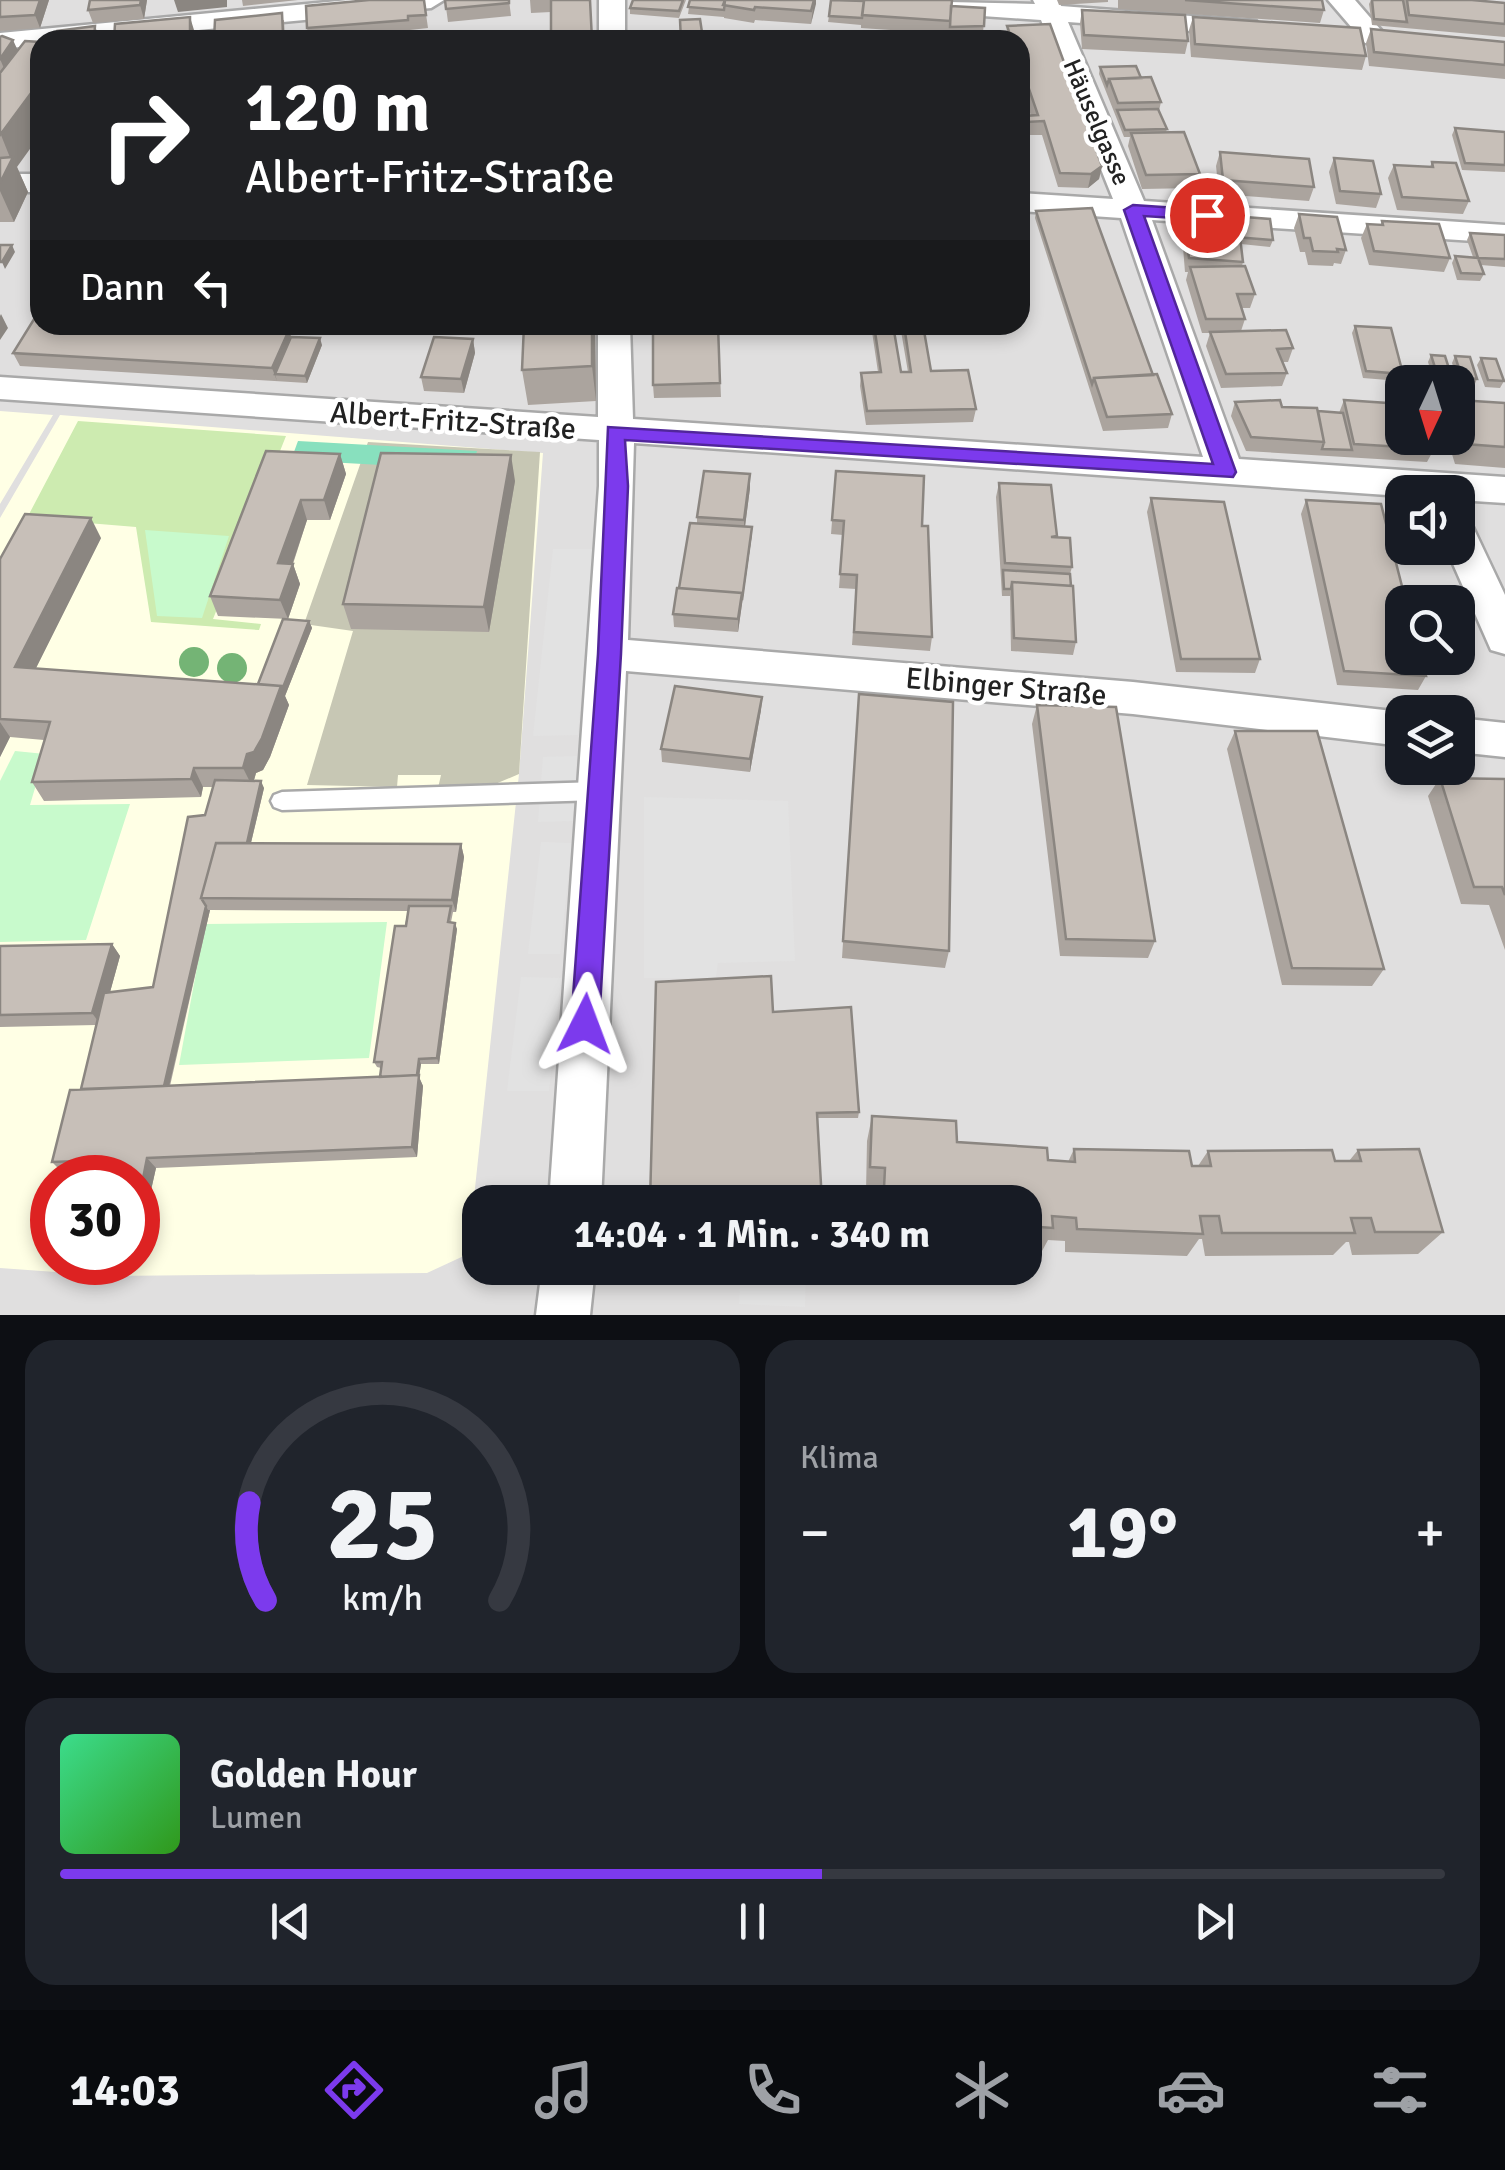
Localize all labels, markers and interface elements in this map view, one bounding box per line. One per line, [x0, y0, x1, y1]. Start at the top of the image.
street label: Häuselgasse [1057, 54, 1137, 190]
text: 120 m [245, 64, 430, 150]
icon: right [80, 70, 210, 200]
text: Albert-Fritz-Straße [245, 150, 614, 205]
pin [1165, 173, 1250, 258]
icon: arrive [1180, 188, 1235, 243]
icon: left [185, 260, 240, 315]
text: Dann [80, 264, 165, 311]
north arrow [1385, 365, 1475, 455]
map controls [1385, 365, 1475, 785]
street label: Albert-Fritz-Straße [329, 394, 577, 448]
button: sound [1385, 475, 1475, 565]
button: search [1385, 585, 1475, 675]
street label: Elbinger Straße [904, 660, 1108, 714]
button: layers [1385, 695, 1475, 785]
position arrow [533, 972, 637, 1076]
speed limit sign: 30 [30, 1155, 160, 1285]
text: 14:04 · 1 Min. · 340 m [574, 1211, 930, 1258]
text: Klima [800, 1438, 879, 1477]
text: 25 [326, 1460, 439, 1588]
text: 19° [1067, 1486, 1178, 1579]
text: − [800, 1499, 830, 1567]
text: + [1415, 1499, 1445, 1567]
text: km/h [342, 1576, 423, 1620]
text: Golden Hour [210, 1751, 417, 1798]
text: Lumen [210, 1798, 302, 1837]
icon: previous [263, 1894, 318, 1949]
icon: pause [725, 1894, 780, 1949]
icon: next [1187, 1894, 1242, 1949]
icon: directions [319, 2055, 389, 2125]
icon: music [529, 2055, 599, 2125]
icon: phone [738, 2055, 808, 2125]
icon: climate [947, 2055, 1017, 2125]
icon: car [1156, 2055, 1226, 2125]
icon: filters [1365, 2055, 1435, 2125]
text: 14:03 [70, 2063, 180, 2118]

